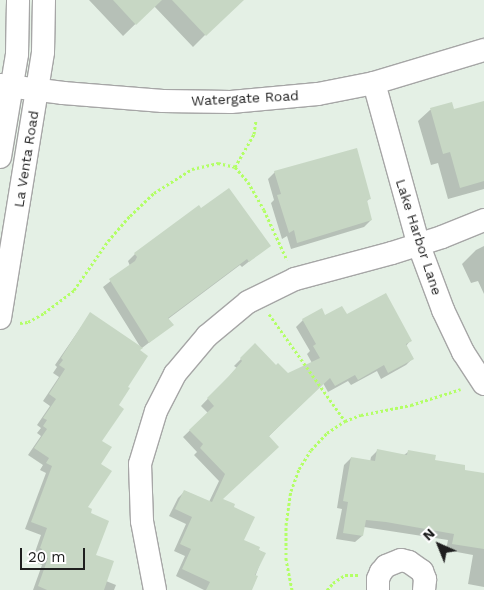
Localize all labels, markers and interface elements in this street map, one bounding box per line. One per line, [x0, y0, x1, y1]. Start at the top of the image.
street label: Watergate Road [191, 87, 299, 109]
street label: La Venta Road [10, 109, 42, 209]
street label: Lake Harbor Lane [392, 177, 446, 297]
north arrow [414, 520, 464, 570]
text: N [419, 525, 438, 544]
scale bar [22, 538, 88, 570]
text: 20 m [28, 548, 66, 566]

